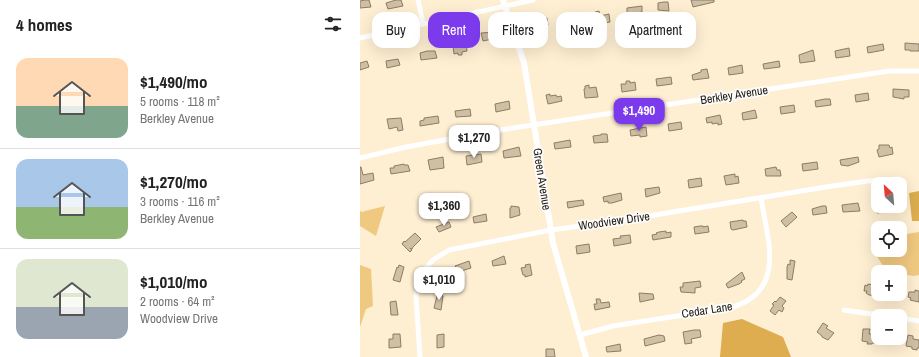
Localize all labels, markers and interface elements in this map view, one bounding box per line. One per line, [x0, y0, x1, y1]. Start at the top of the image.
chip: Buy [372, 12, 420, 48]
chip: Rent [428, 12, 480, 48]
chip: Filters [488, 12, 548, 48]
chip: New [556, 12, 607, 48]
chip: Apartment [615, 12, 696, 48]
text: 4 homes [16, 13, 73, 36]
icon: filters [322, 13, 344, 35]
text: $1,490/mo [140, 70, 207, 93]
icon: home [48, 74, 96, 122]
street label: Berkley Avenue [699, 82, 769, 108]
text: 5 rooms · 118 m² [140, 93, 220, 110]
pin: $1,490 [606, 98, 672, 132]
text: $1,490 [623, 102, 655, 119]
text: Berkley Avenue [140, 110, 214, 127]
pin: $1,270 [441, 125, 507, 159]
text: $1,270 [458, 129, 490, 146]
street label: Green Avenue [529, 147, 555, 211]
text: $1,270/mo [140, 170, 207, 193]
icon: home [48, 175, 96, 223]
north arrow [871, 177, 907, 213]
map controls [871, 177, 907, 345]
text: 3 rooms · 116 m² [140, 193, 220, 210]
pin: $1,360 [411, 193, 477, 227]
text: $1,360 [428, 197, 460, 214]
street label: Woodview Drive [577, 208, 651, 234]
text: Berkley Avenue [140, 210, 214, 227]
button: locate [871, 221, 907, 257]
button: + [871, 265, 907, 301]
pin: $1,010 [406, 267, 472, 301]
text: $1,010/mo [140, 270, 207, 293]
text: $1,010 [423, 271, 455, 288]
icon: home [48, 275, 96, 323]
text: 2 rooms · 64 m² [140, 293, 215, 310]
street label: Cedar Lane [680, 298, 734, 322]
button: − [871, 309, 907, 345]
text: Woodview Drive [140, 310, 218, 327]

